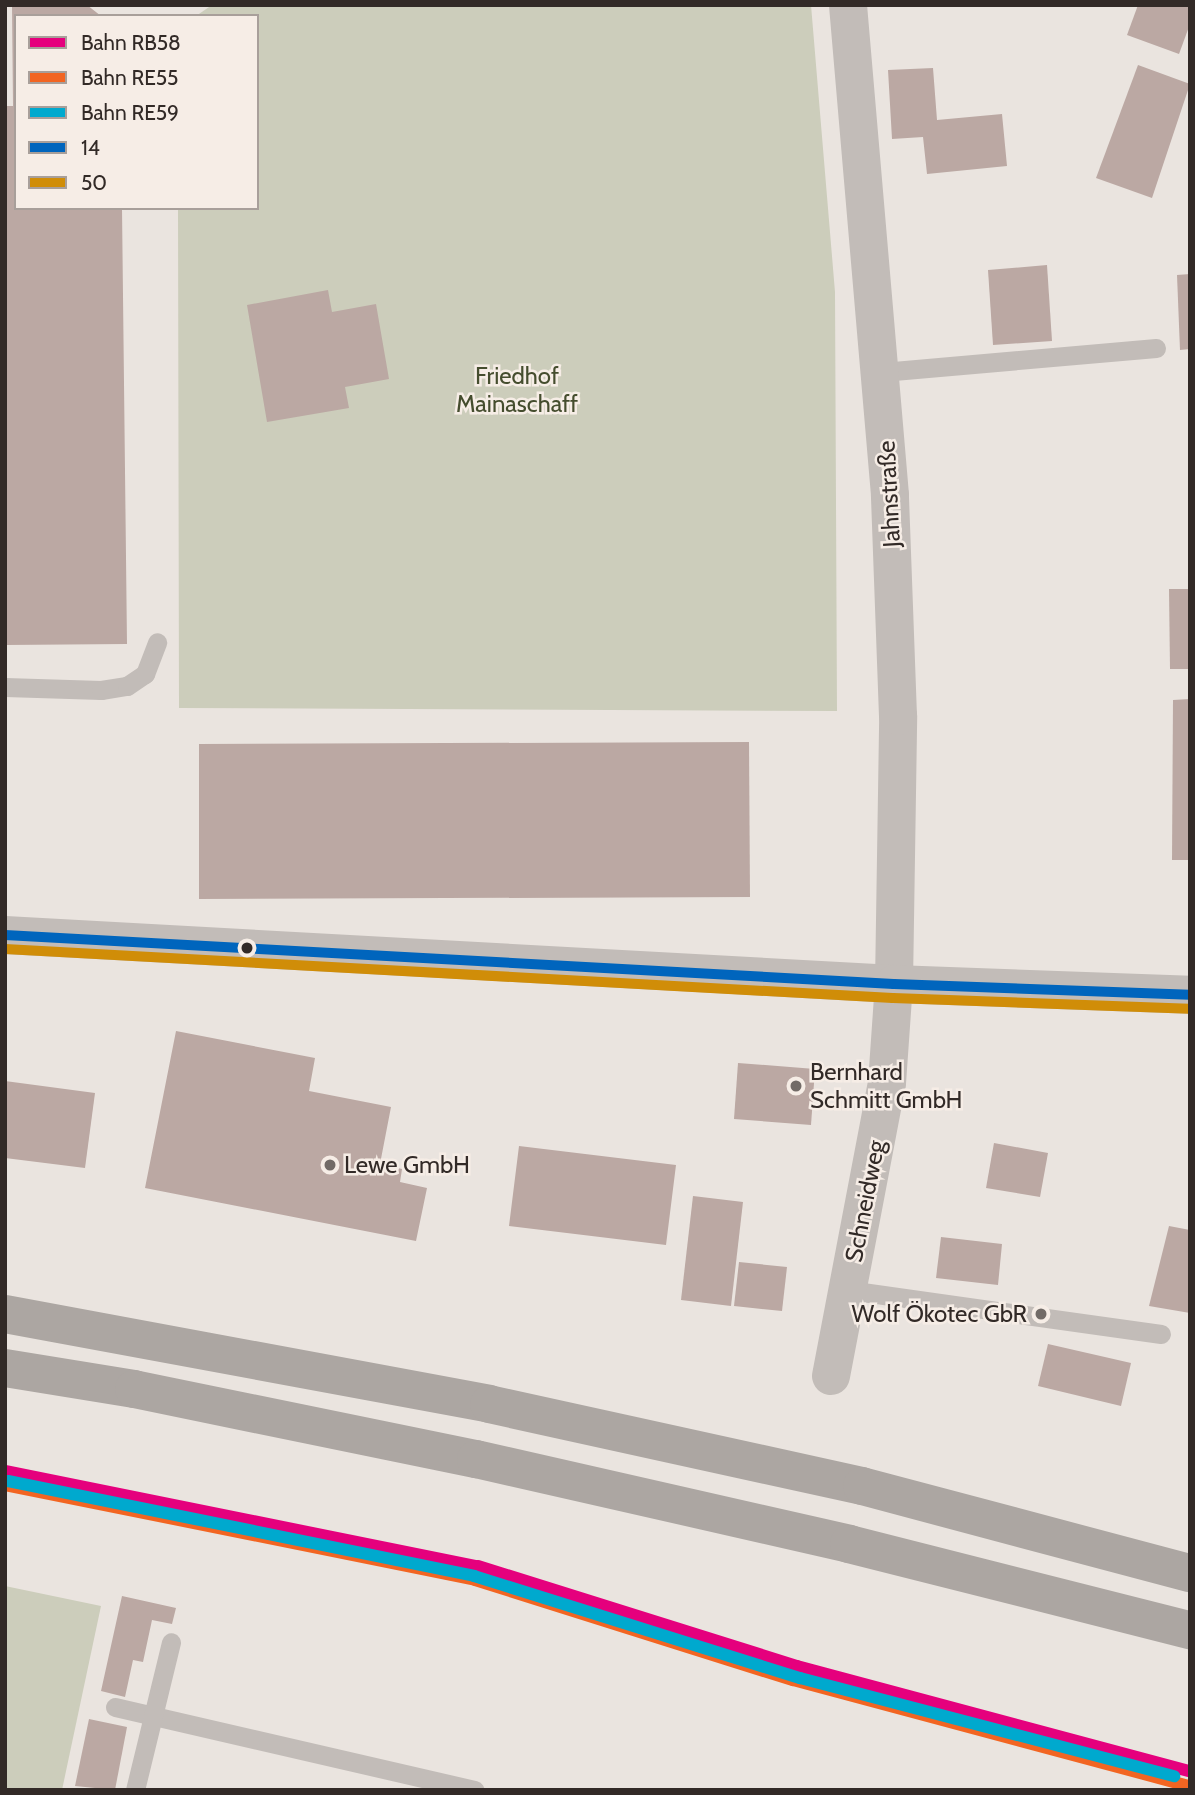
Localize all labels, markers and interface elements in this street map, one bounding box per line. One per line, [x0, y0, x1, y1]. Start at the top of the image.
legend [14, 14, 259, 210]
text: Bahn RB58 [81, 30, 181, 55]
text: Bahn RE55 [81, 65, 178, 90]
text: Bahn RE59 [81, 100, 179, 125]
text: 14 [81, 135, 100, 160]
text: 50 [81, 170, 107, 195]
park label: Friedhof Mainaschaff [456, 362, 578, 418]
street label: Jahnstraße [872, 440, 906, 548]
unlabelled marker [240, 941, 254, 955]
place label: Bernhard Schmitt GmbH [810, 1058, 962, 1114]
marker: Bernhard Schmitt GmbH [788, 1078, 804, 1094]
street label: Schneidweg [839, 1138, 891, 1264]
place label: Lewe GmbH [344, 1151, 470, 1179]
marker: Lewe GmbH [322, 1157, 338, 1173]
place label: Wolf Ökotec GbR [852, 1300, 1027, 1328]
marker: Wolf Ökotec GbR [1033, 1306, 1049, 1322]

